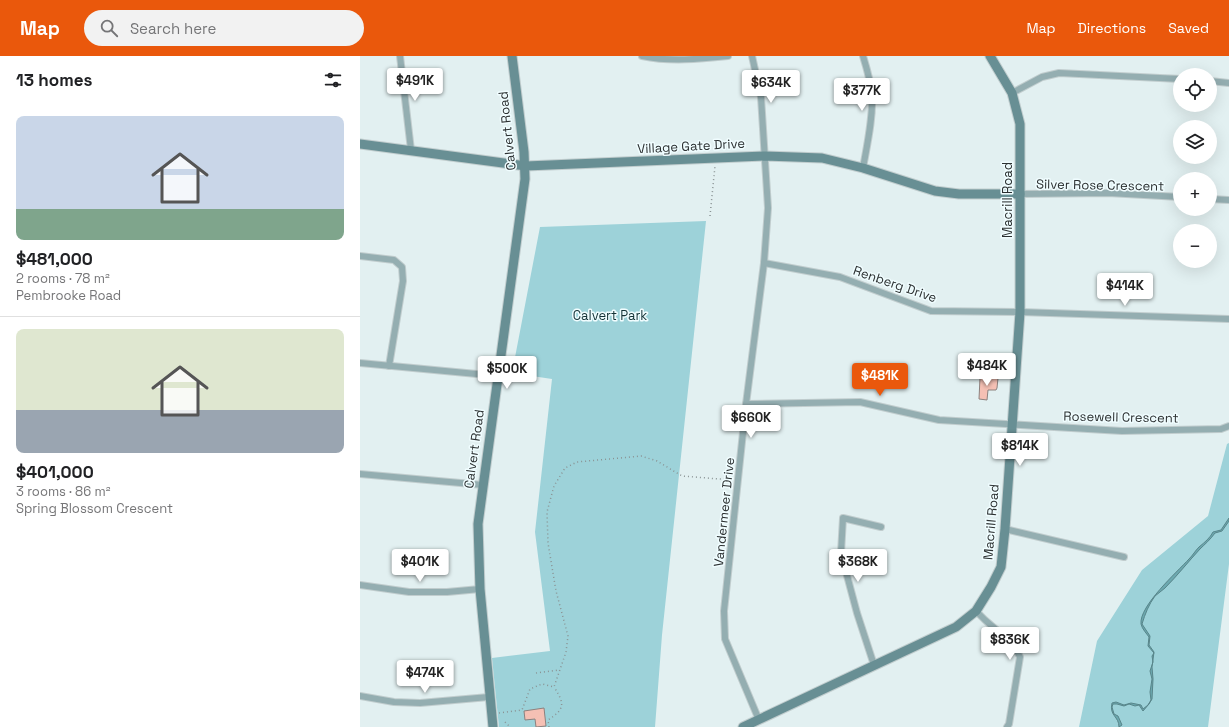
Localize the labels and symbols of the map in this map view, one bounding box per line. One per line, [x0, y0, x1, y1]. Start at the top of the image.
pin: $491K [387, 68, 443, 102]
pin: $634K [743, 70, 799, 104]
pin: $377K [834, 78, 890, 112]
street label: Calvert Road [494, 91, 520, 171]
street label: Village Gate Drive [637, 135, 745, 157]
street label: Macrill Road [999, 162, 1016, 238]
street label: Silver Rose Crescent [1036, 175, 1164, 195]
street label: Renberg Drive [851, 262, 939, 306]
pin: $414K [1097, 273, 1153, 307]
park label: Calvert Park [573, 307, 647, 324]
pin: $484K [959, 353, 1015, 387]
pin: $500K [479, 356, 535, 390]
pin: $481K [852, 363, 908, 397]
pin: $660K [723, 405, 779, 439]
street label: Rosewell Crescent [1063, 407, 1179, 427]
street label: Calvert Road [460, 408, 488, 490]
pin: $814K [992, 433, 1048, 467]
street label: Vandermeer Drive [710, 456, 738, 568]
street label: Macrill Road [979, 483, 1003, 561]
pin: $401K [392, 549, 448, 583]
pin: $368K [830, 549, 886, 583]
pin: $836K [982, 627, 1038, 661]
pin: $474K [397, 660, 453, 694]

